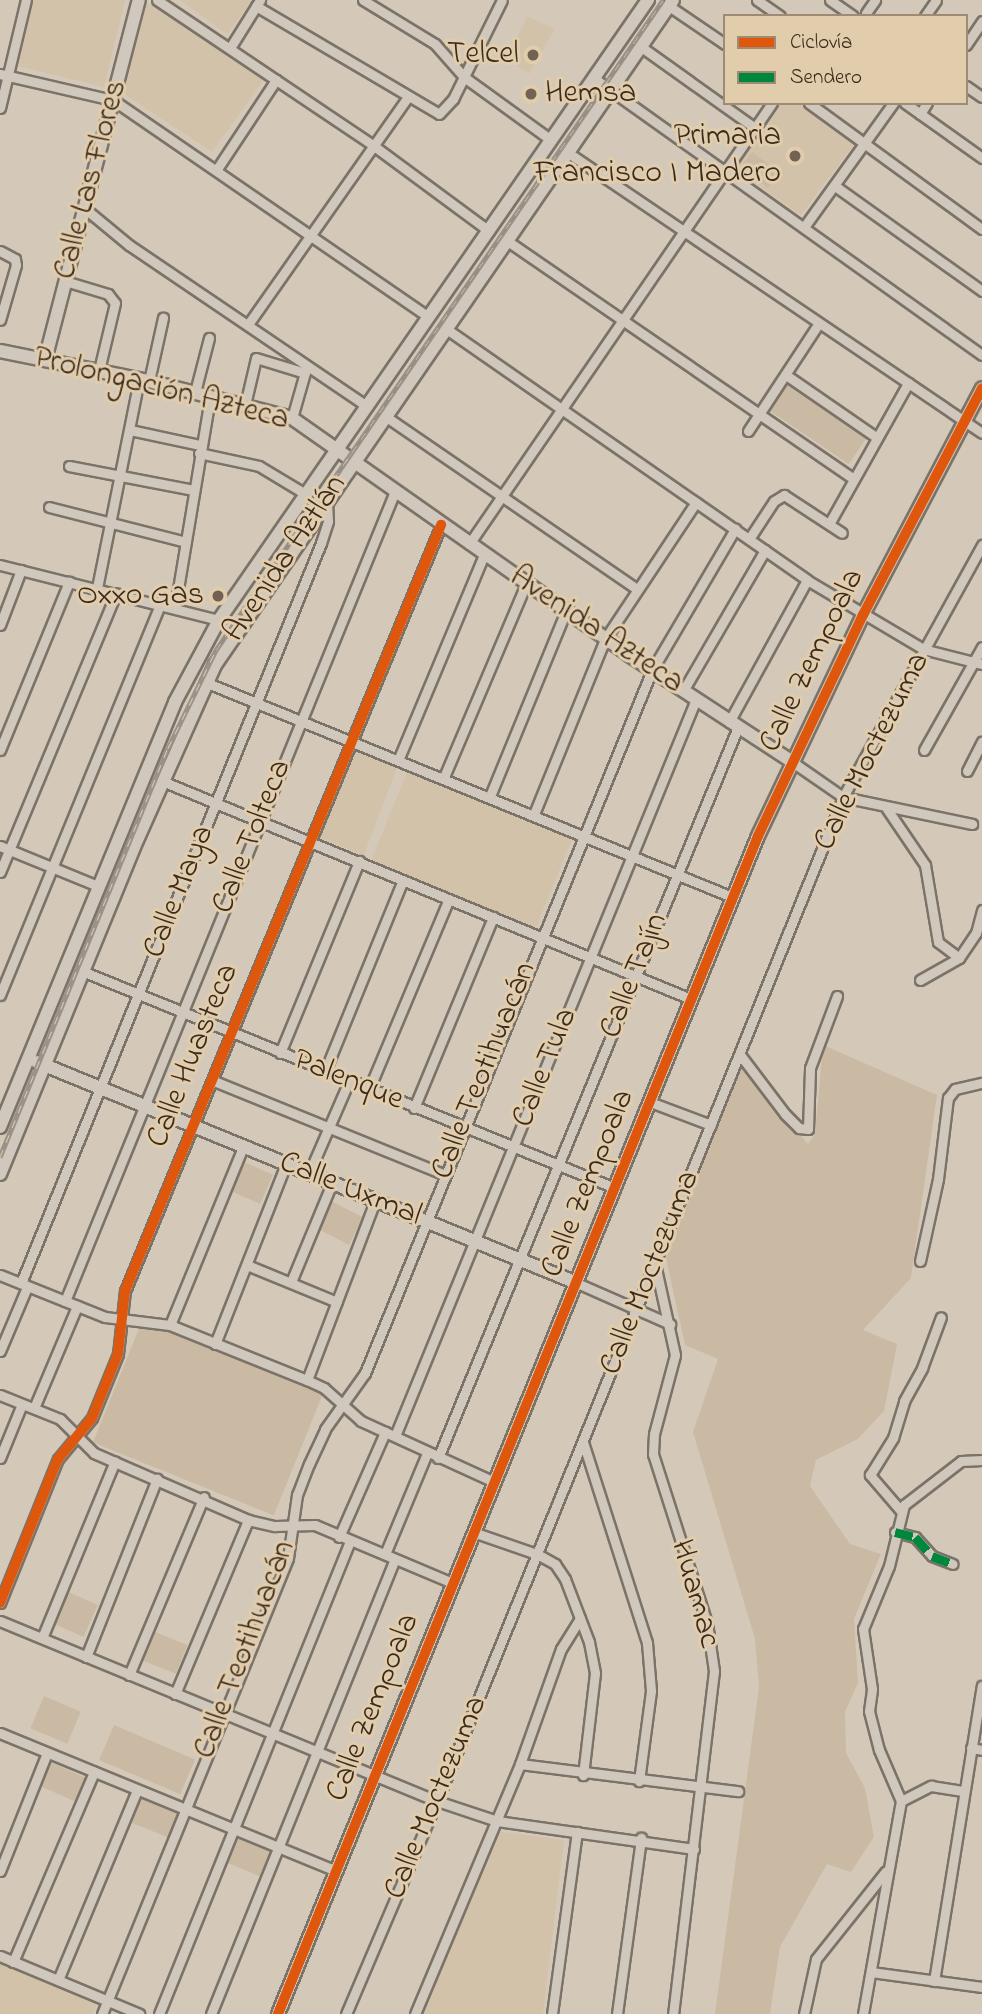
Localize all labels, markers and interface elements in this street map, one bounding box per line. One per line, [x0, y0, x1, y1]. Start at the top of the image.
legend [723, 14, 968, 105]
text: Ciclovía [790, 28, 852, 58]
place label: Telcel [447, 36, 519, 74]
marker: Telcel [525, 47, 541, 63]
text: Sendero [790, 63, 862, 93]
place label: Hemsa [545, 75, 636, 113]
street label: Calle Las Flores [47, 76, 137, 284]
marker: Hemsa [523, 86, 539, 102]
place label: Primaria Francisco I Madero [534, 119, 781, 194]
marker: Primaria Francisco I Madero [787, 148, 803, 164]
street label: Prolongación Azteca [29, 340, 293, 440]
street label: Avenida Aztlán [216, 468, 356, 650]
street label: Avenida Azteca [502, 559, 690, 703]
street label: Calle Zempoala [752, 563, 874, 759]
place label: Oxxo Gas [77, 577, 204, 615]
marker: Oxxo Gas [210, 588, 226, 604]
street label: Calle Moctezuma [807, 647, 939, 857]
street label: Calle Tolteca [205, 754, 301, 920]
street label: Calle Maya [136, 820, 224, 964]
street label: Calle Tajín [593, 908, 677, 1044]
street label: Calle Teotihuacán [424, 957, 546, 1185]
street label: Calle Huasteca [140, 958, 248, 1154]
street label: Calle Tula [505, 1003, 587, 1133]
street label: Palenque [287, 1042, 409, 1120]
street label: Calle Zempoala [534, 1084, 644, 1284]
street label: Calle Uxmal [273, 1144, 427, 1236]
street label: Calle Moctezuma [593, 1165, 709, 1381]
street label: Calle Teotihuacán [187, 1535, 305, 1765]
street label: Huamac [660, 1536, 728, 1652]
street label: Calle Zempoala [319, 1608, 429, 1808]
street label: Calle Moctezuma [377, 1691, 497, 1905]

